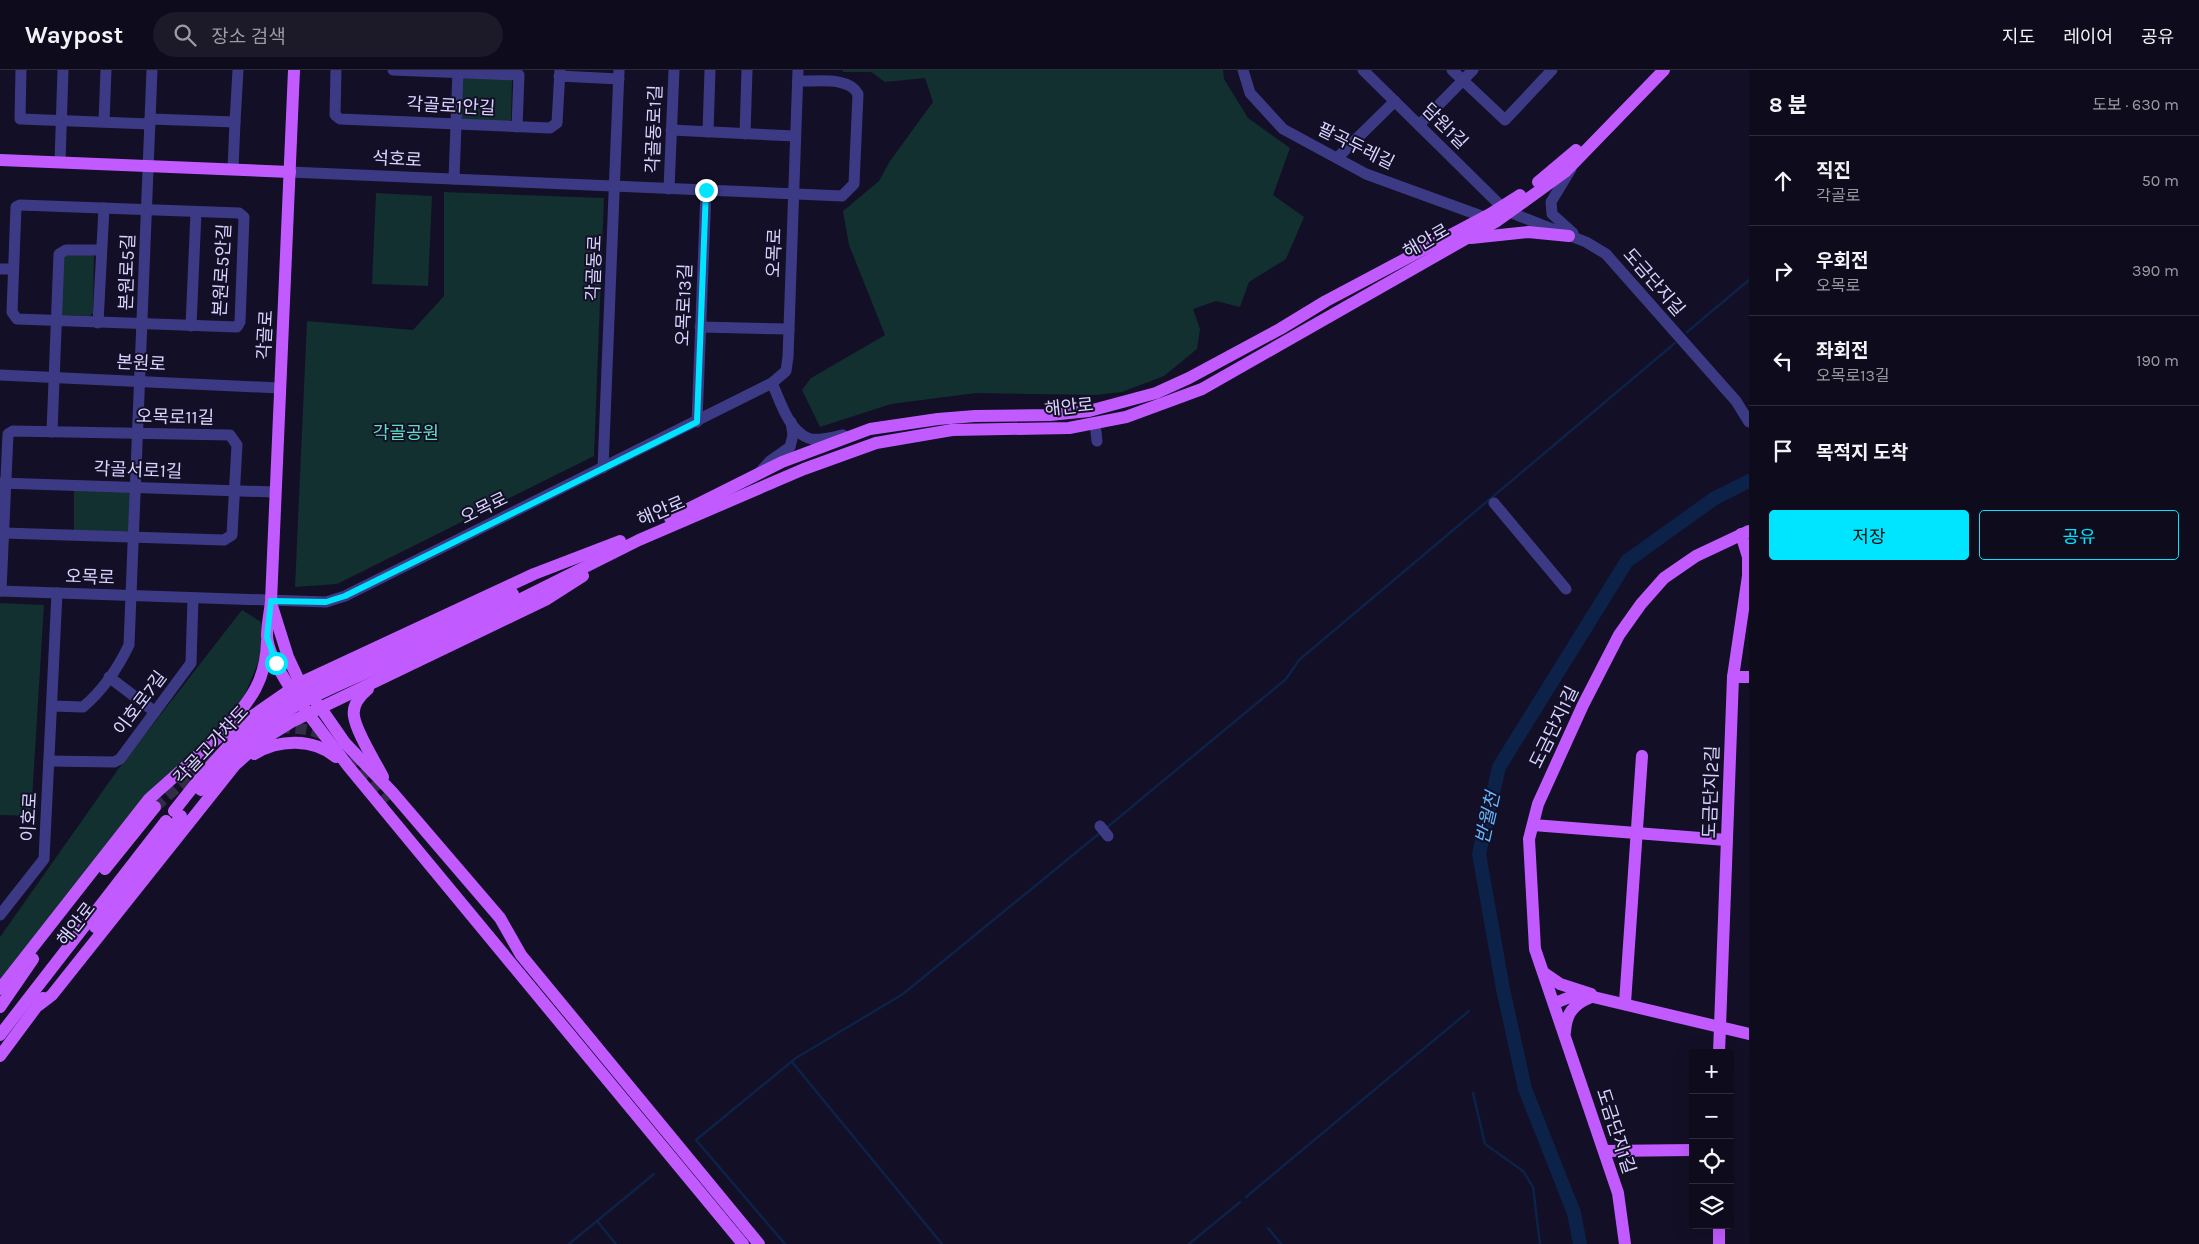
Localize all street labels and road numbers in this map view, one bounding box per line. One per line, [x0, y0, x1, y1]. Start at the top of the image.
street label: 각골동로1길 [641, 84, 667, 174]
street label: 각골로1안길 [406, 93, 496, 119]
street label: 담원1길 [1418, 99, 1472, 153]
street label: 팔곡두레길 [1314, 118, 1398, 174]
street label: 석호로 [372, 147, 422, 171]
street label: 해안로 [1399, 219, 1453, 263]
street label: 본원로5안길 [209, 223, 235, 317]
street label: 오목로 [762, 228, 786, 278]
street label: 본원로5길 [115, 233, 139, 311]
street label: 각골동로 [582, 235, 606, 301]
street label: 도금단지길 [1619, 244, 1689, 320]
street label: 오목로13길 [672, 263, 696, 347]
street label: 각골로 [253, 310, 277, 360]
street label: 본원로 [116, 351, 166, 375]
street label: 해안로 [1043, 393, 1095, 421]
street label: 오목로11길 [136, 405, 214, 429]
street label: 각골서로1길 [93, 457, 183, 483]
street label: 오목로 [457, 487, 511, 529]
street label: 해안로 [634, 491, 688, 531]
street label: 오목로 [65, 565, 115, 589]
street label: 이호로7길 [109, 667, 171, 739]
street label: 도금단지1길 [1525, 682, 1583, 772]
street label: 각골고가차도 [169, 701, 253, 789]
street label: 도금단지2길 [1698, 745, 1724, 839]
street label: 이호로 [17, 792, 41, 842]
street label: 해안로 [52, 898, 100, 950]
street label: 도금단지1길 [1592, 1085, 1640, 1177]

